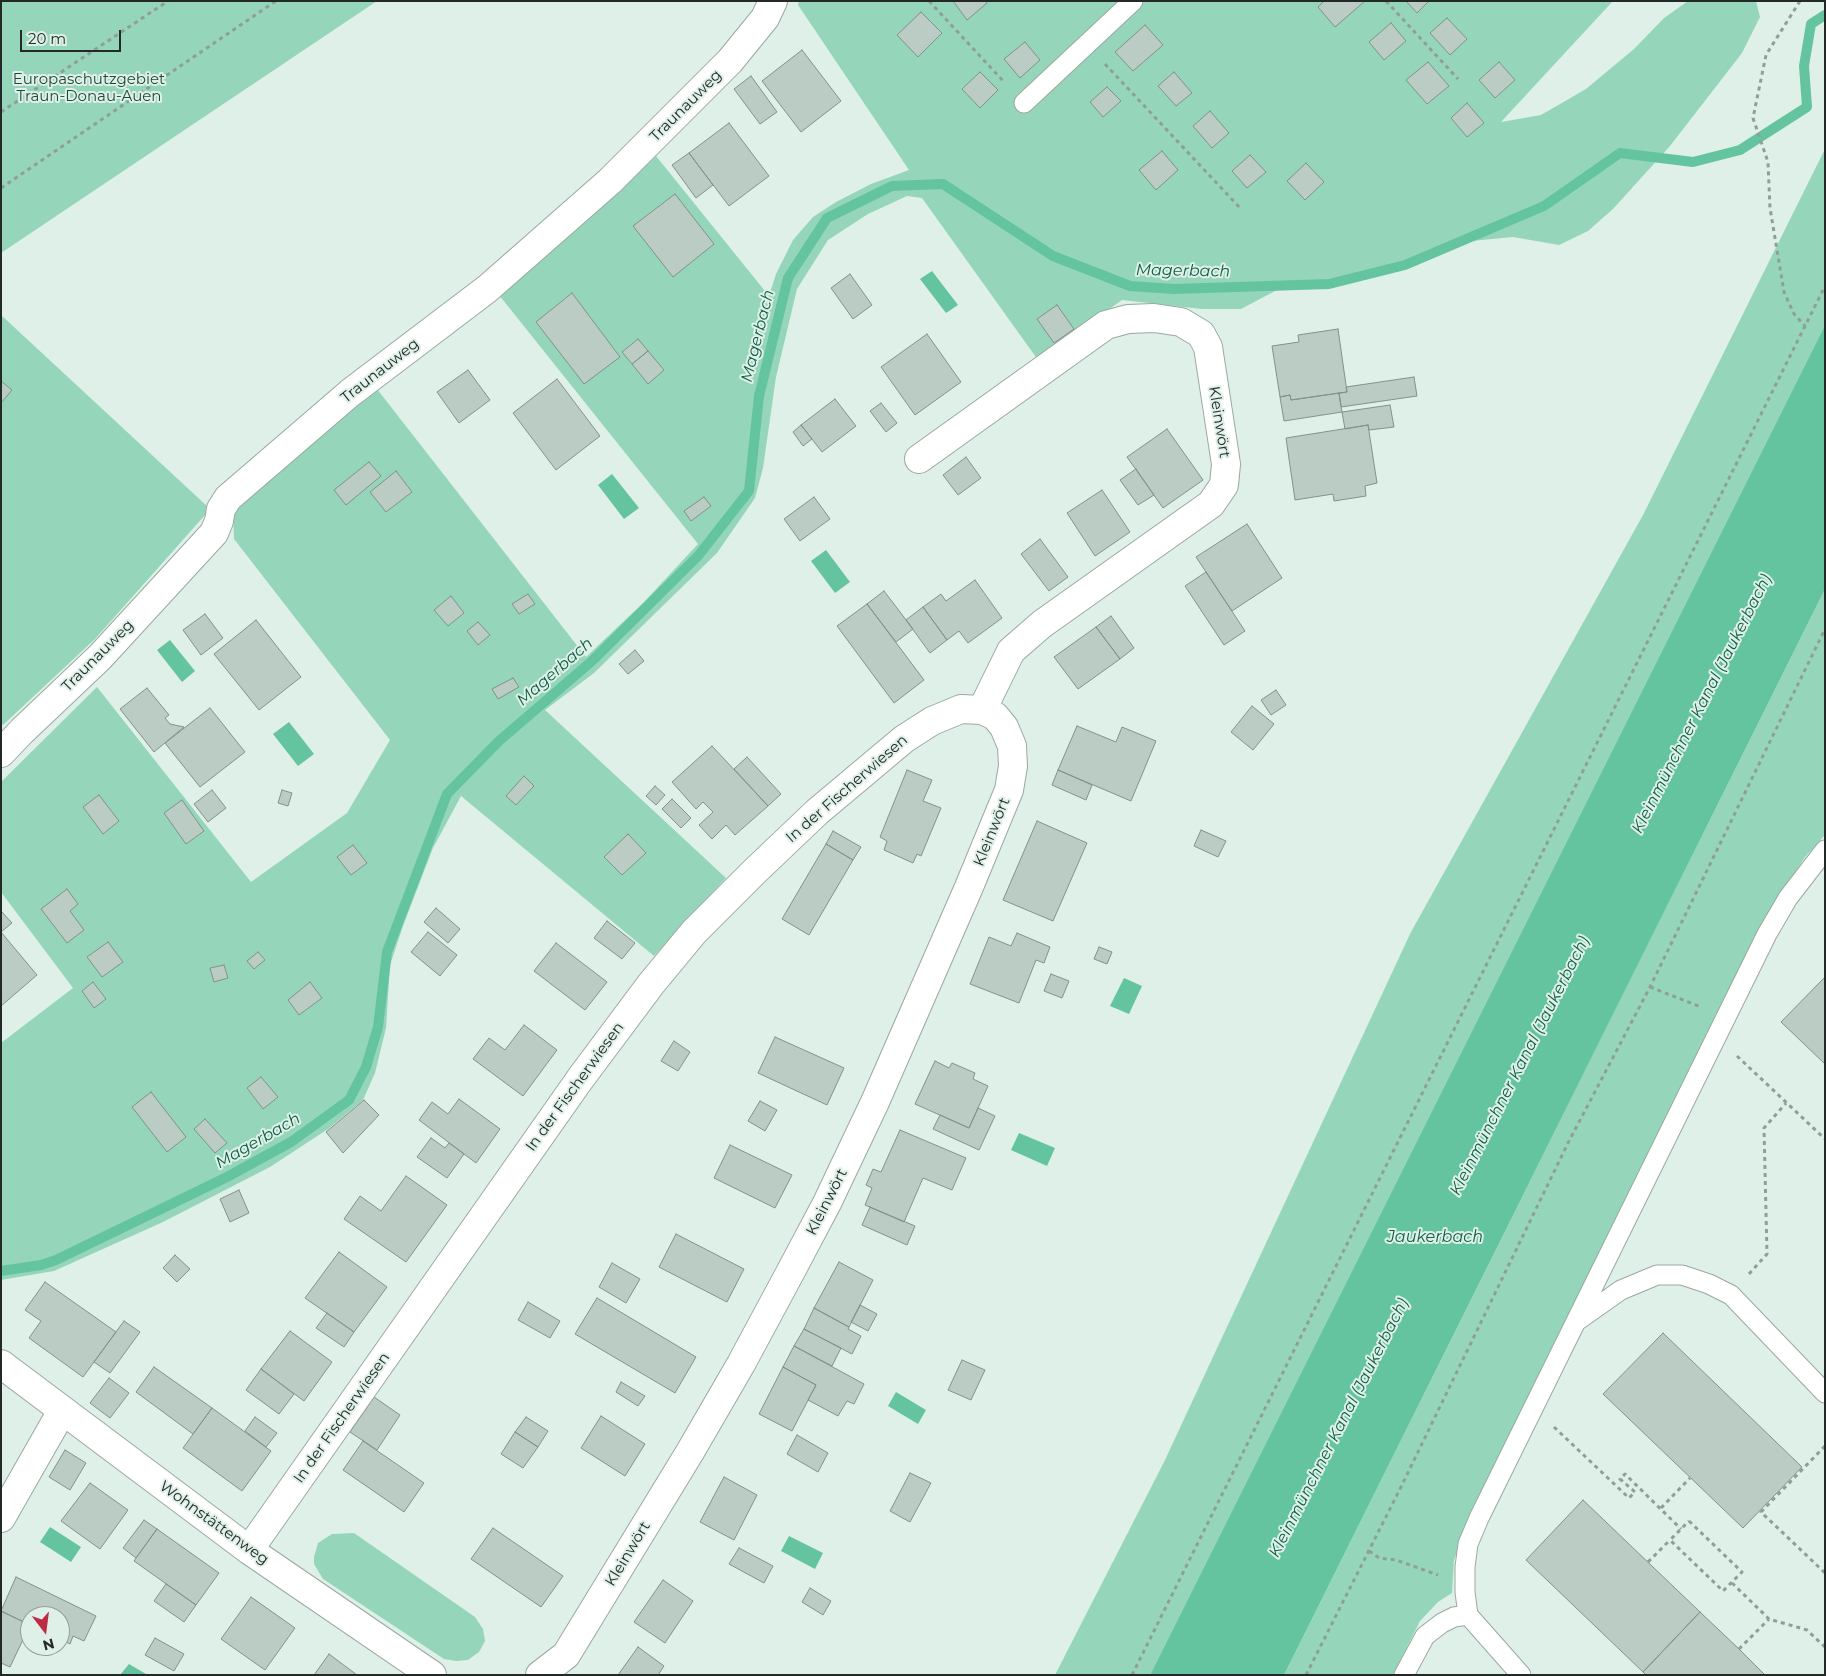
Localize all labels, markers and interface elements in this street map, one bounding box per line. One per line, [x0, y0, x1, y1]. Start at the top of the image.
scale bar [22, 20, 124, 52]
text: 20 m [28, 29, 66, 48]
street label: Traunauweg [646, 66, 726, 146]
park label: Europaschutzgebiet Traun-Donau-Auen [13, 71, 165, 106]
water label: Magerbach [1136, 261, 1230, 281]
water label: Magerbach [737, 288, 779, 384]
street label: Traunauweg [337, 335, 423, 407]
street label: Kleinwört [1204, 385, 1234, 459]
water label: Kleinmünchner Kanal (Jaukerbach) [1628, 571, 1776, 837]
street label: Traunauweg [58, 616, 138, 696]
water label: Magerbach [513, 634, 597, 710]
street label: In der Fischerwiesen [783, 731, 911, 847]
street label: Kleinwört [970, 795, 1014, 869]
water label: Kleinmünchner Kanal (Jaukerbach) [1446, 933, 1594, 1199]
street label: In der Fischerwiesen [522, 1019, 628, 1155]
water label: Magerbach [212, 1109, 304, 1173]
street label: Kleinwört [803, 1166, 851, 1238]
water label: Jaukerbach [1387, 1227, 1483, 1247]
water label: Kleinmünchner Kanal (Jaukerbach) [1265, 1295, 1413, 1561]
street label: In der Fischerwiesen [290, 1349, 394, 1487]
street label: Wohnstättenweg [156, 1477, 272, 1569]
street label: Kleinwört [602, 1518, 654, 1590]
north arrow [20, 1606, 70, 1656]
text: N [41, 1634, 56, 1655]

